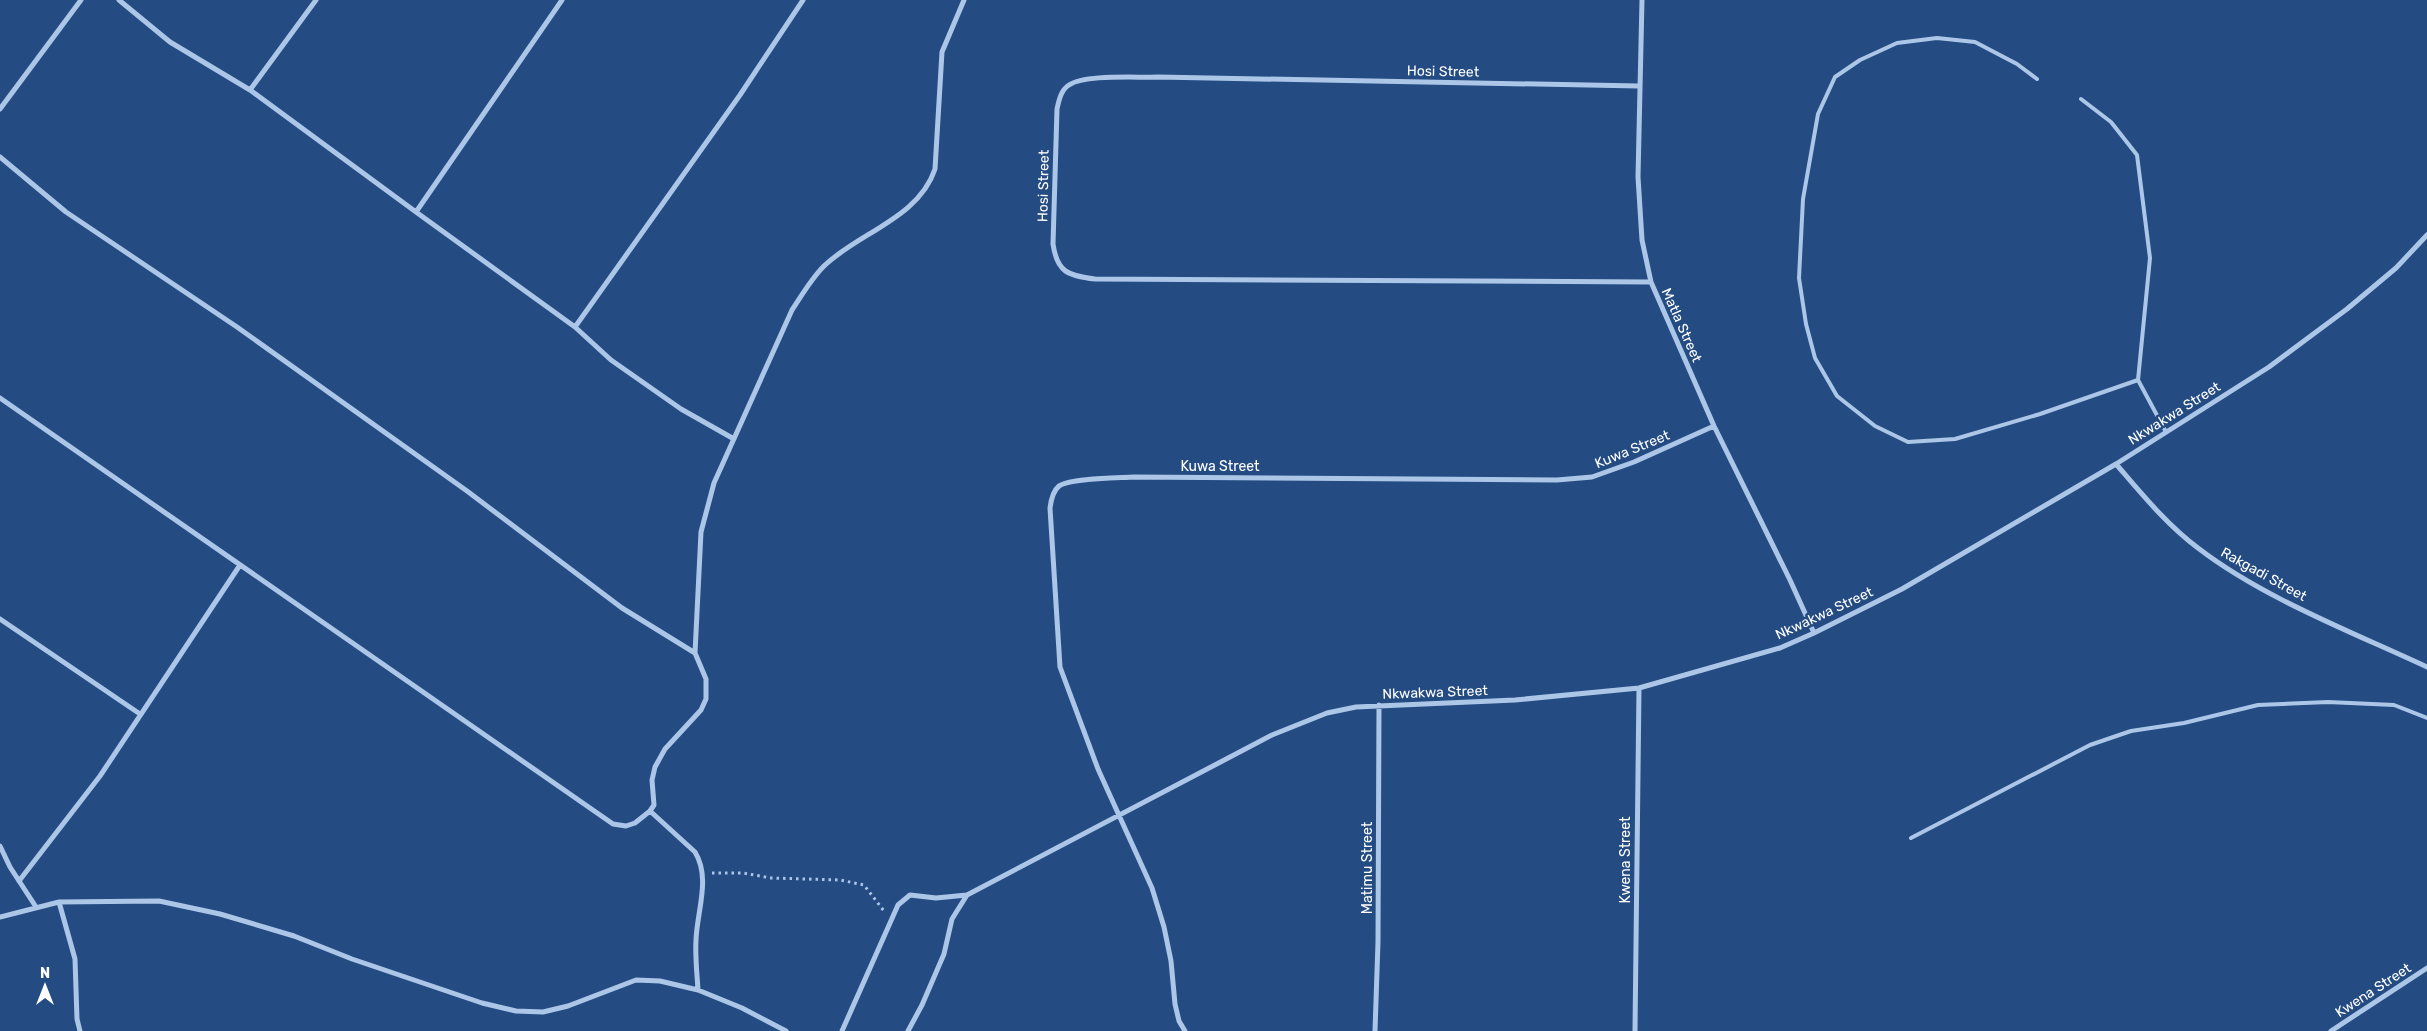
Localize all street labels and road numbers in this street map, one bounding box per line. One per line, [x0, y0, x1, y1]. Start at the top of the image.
street label: Hosi Street [1407, 62, 1480, 81]
street label: Hosi Street [1034, 149, 1053, 222]
street label: Matla Street [1658, 286, 1706, 365]
street label: Nkwakwa Street [2125, 378, 2224, 449]
street label: Kuwa Street [1592, 427, 1673, 472]
street label: Kuwa Street [1180, 458, 1260, 475]
street label: Rakgadi Street [2218, 544, 2310, 605]
street label: Nkwakwa Street [1773, 583, 1876, 643]
street label: Nkwakwa Street [1382, 682, 1489, 703]
street label: Kwena Street [1617, 816, 1634, 903]
street label: Matimu Street [1359, 821, 1376, 914]
street label: Kwena Street [2332, 959, 2415, 1021]

